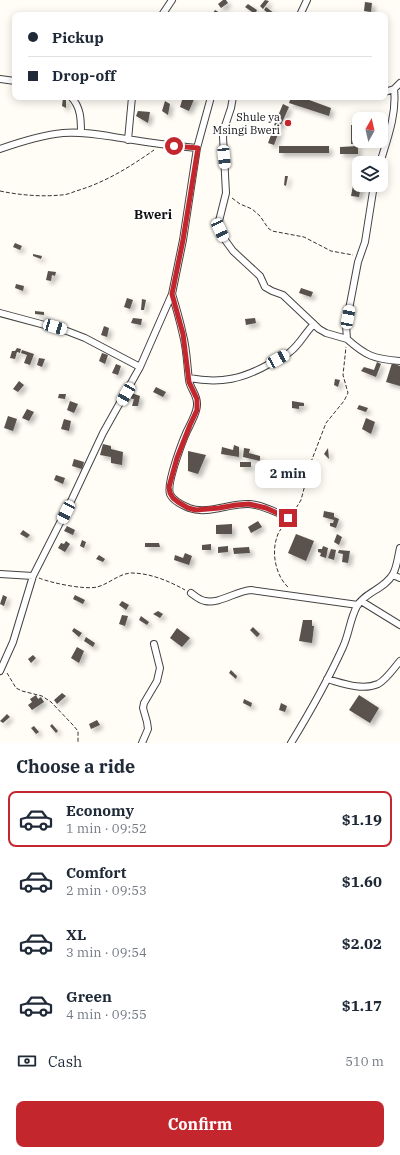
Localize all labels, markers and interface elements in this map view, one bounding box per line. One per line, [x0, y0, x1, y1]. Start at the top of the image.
text: Pickup [52, 28, 104, 47]
text: Drop-off [52, 66, 116, 85]
place label: Shule ya Msingi Bweri [213, 110, 281, 137]
north arrow [352, 112, 388, 148]
map controls [352, 112, 388, 192]
marker: Shule ya Msingi Bweri [283, 118, 293, 128]
route start [165, 137, 183, 155]
car [217, 144, 231, 170]
button: layers [352, 156, 388, 192]
district label: Bweri [134, 206, 173, 223]
car [209, 217, 231, 243]
car [340, 304, 356, 330]
car [42, 318, 68, 336]
car [265, 348, 291, 370]
car [115, 381, 137, 407]
callout: 2 min [255, 460, 321, 488]
text: 2 min [270, 465, 306, 482]
car [55, 499, 77, 525]
route end [279, 509, 297, 527]
text: Choose a ride [16, 755, 135, 778]
icon: car [18, 801, 54, 837]
text: Economy [66, 801, 134, 820]
text: $1.19 [342, 810, 382, 829]
text: 1 min · 09:52 [66, 820, 147, 837]
icon: car [18, 863, 54, 899]
text: Comfort [66, 863, 126, 882]
text: $1.60 [342, 872, 382, 891]
text: 2 min · 09:53 [66, 882, 147, 899]
icon: car [18, 925, 54, 961]
text: XL [66, 925, 86, 944]
text: $2.02 [342, 934, 382, 953]
text: 3 min · 09:54 [66, 944, 147, 961]
icon: car [18, 987, 54, 1023]
text: Green [66, 987, 112, 1006]
text: $1.17 [342, 996, 382, 1015]
text: 4 min · 09:55 [66, 1006, 147, 1023]
icon: cash [16, 1050, 38, 1072]
text: Cash [48, 1052, 82, 1071]
text: 510 m [345, 1053, 384, 1070]
button: Confirm [16, 1101, 384, 1147]

